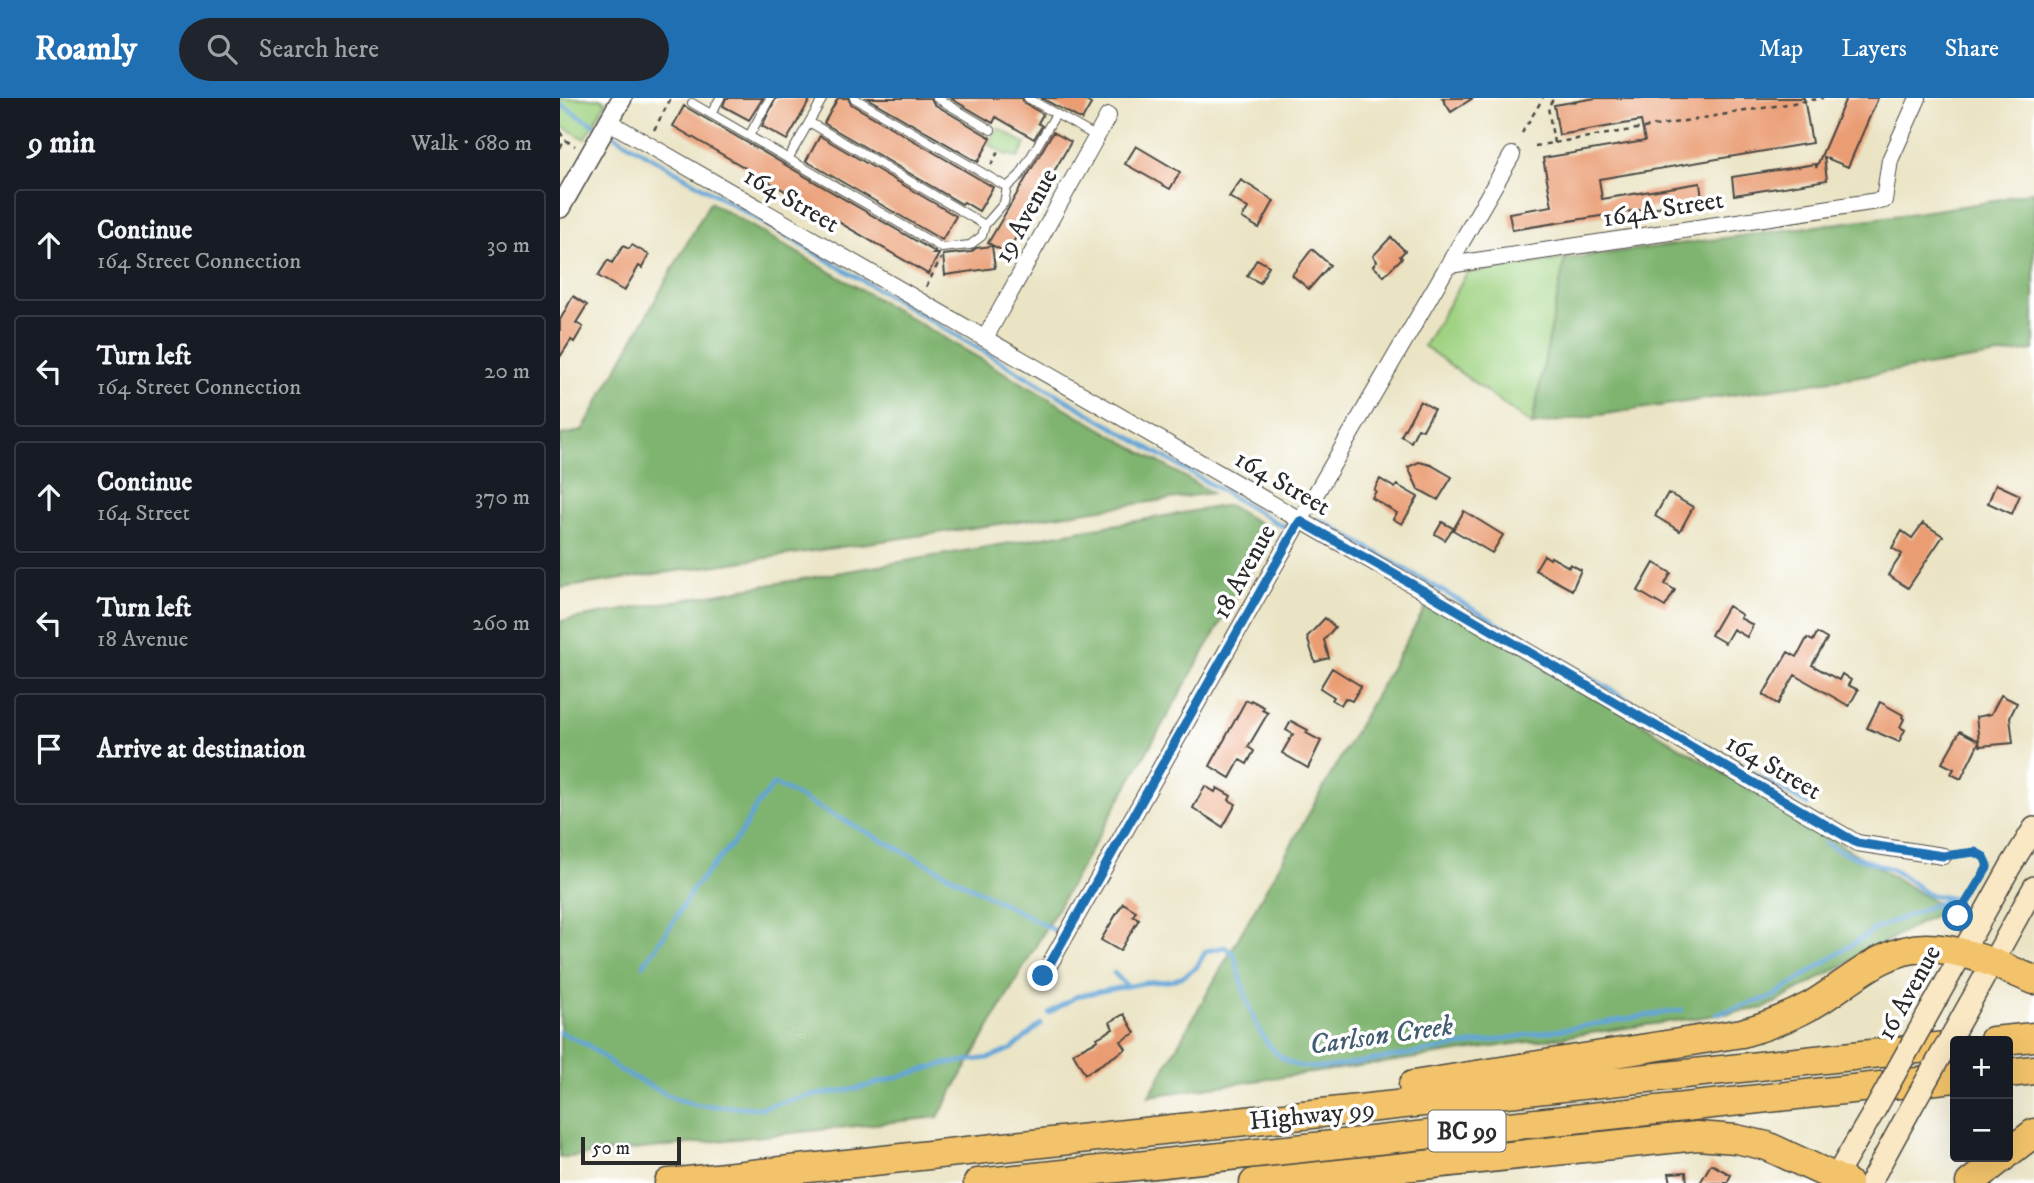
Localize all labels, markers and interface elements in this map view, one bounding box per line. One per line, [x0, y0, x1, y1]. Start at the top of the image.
search box [179, 18, 669, 81]
text: Roamly [35, 29, 137, 70]
icon: search [203, 30, 241, 68]
text: Search here [259, 33, 379, 66]
text: Map [1759, 34, 1803, 64]
text: Layers [1841, 34, 1907, 64]
text: Share [1945, 34, 1999, 64]
text: 9 min [28, 125, 95, 162]
text: Walk · 680 m [411, 129, 532, 158]
street label: 164 Street [738, 160, 845, 241]
street label: 19 Avenue [987, 163, 1066, 269]
street label: 164A Street [1601, 184, 1726, 235]
text: Continue [97, 214, 192, 247]
icon: ahead [30, 226, 68, 264]
text: 30 m [487, 231, 530, 260]
text: 164 Street Connection [97, 247, 301, 276]
text: Turn left [97, 340, 191, 373]
icon: left [30, 352, 68, 390]
text: 20 m [484, 357, 530, 386]
text: 164 Street Connection [97, 373, 301, 402]
street label: 164 Street [1229, 443, 1336, 524]
text: Continue [97, 466, 192, 499]
icon: ahead [30, 478, 68, 516]
text: 370 m [475, 483, 530, 512]
text: 164 Street [97, 499, 190, 528]
street label: 18 Avenue [1205, 519, 1284, 625]
text: Turn left [97, 592, 191, 625]
icon: left [30, 604, 68, 642]
text: 260 m [472, 609, 530, 638]
text: 18 Avenue [97, 625, 188, 654]
street label: 164 Street [1720, 727, 1827, 808]
icon: arrive [30, 730, 68, 768]
text: Arrive at destination [97, 733, 306, 766]
route start [1942, 900, 1973, 931]
street label: 16 Avenue [1870, 939, 1949, 1046]
route end [1027, 960, 1058, 991]
water label: Carlson Creek [1307, 1008, 1456, 1063]
map controls [1950, 1036, 2013, 1162]
button: + [1950, 1036, 2013, 1099]
street label: Highway 99 [1248, 1092, 1377, 1138]
button: − [1950, 1099, 2013, 1162]
road number: BC 99 [1429, 1111, 1506, 1152]
scale bar [581, 1134, 681, 1166]
text: 50 m [592, 1137, 630, 1160]

